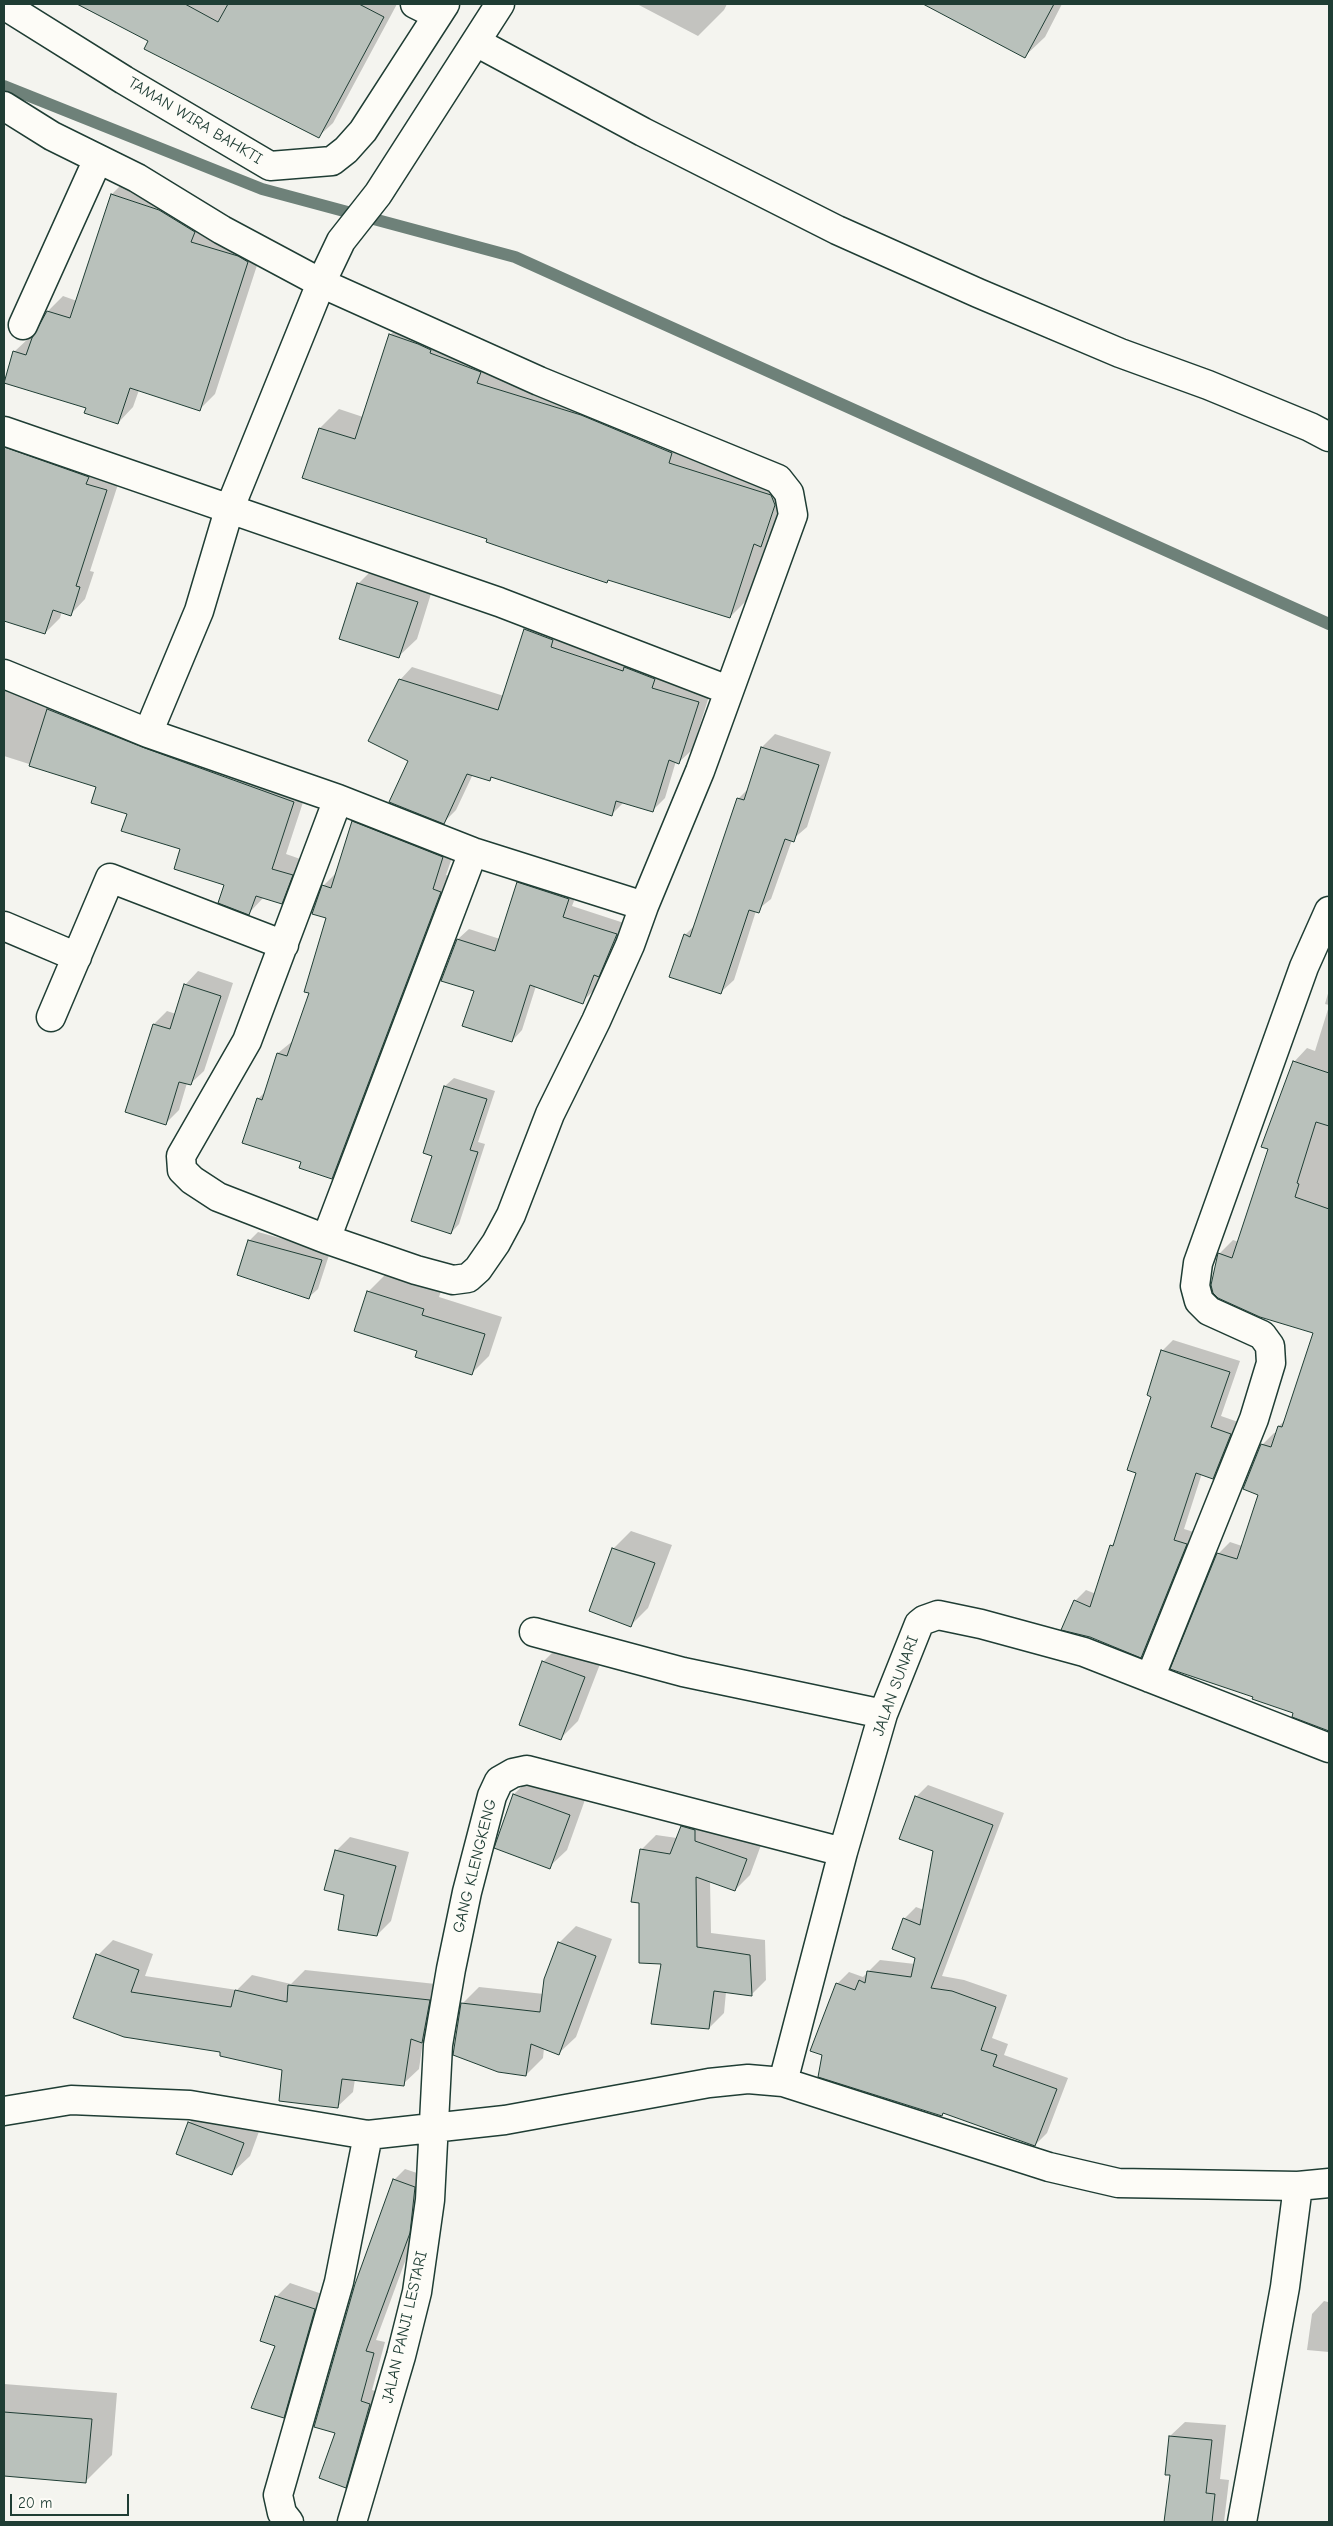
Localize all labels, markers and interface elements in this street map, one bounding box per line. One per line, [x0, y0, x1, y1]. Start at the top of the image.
street label: TAMAN WIRA BAHKTI [124, 73, 266, 169]
street label: JALAN SUNARI [869, 1633, 923, 1739]
street label: GANG KLENGKENG [449, 1797, 501, 1935]
street label: JALAN PANJI LESTARI [378, 2249, 432, 2405]
scale bar [12, 2484, 131, 2516]
text: 20 m [18, 2494, 52, 2512]

